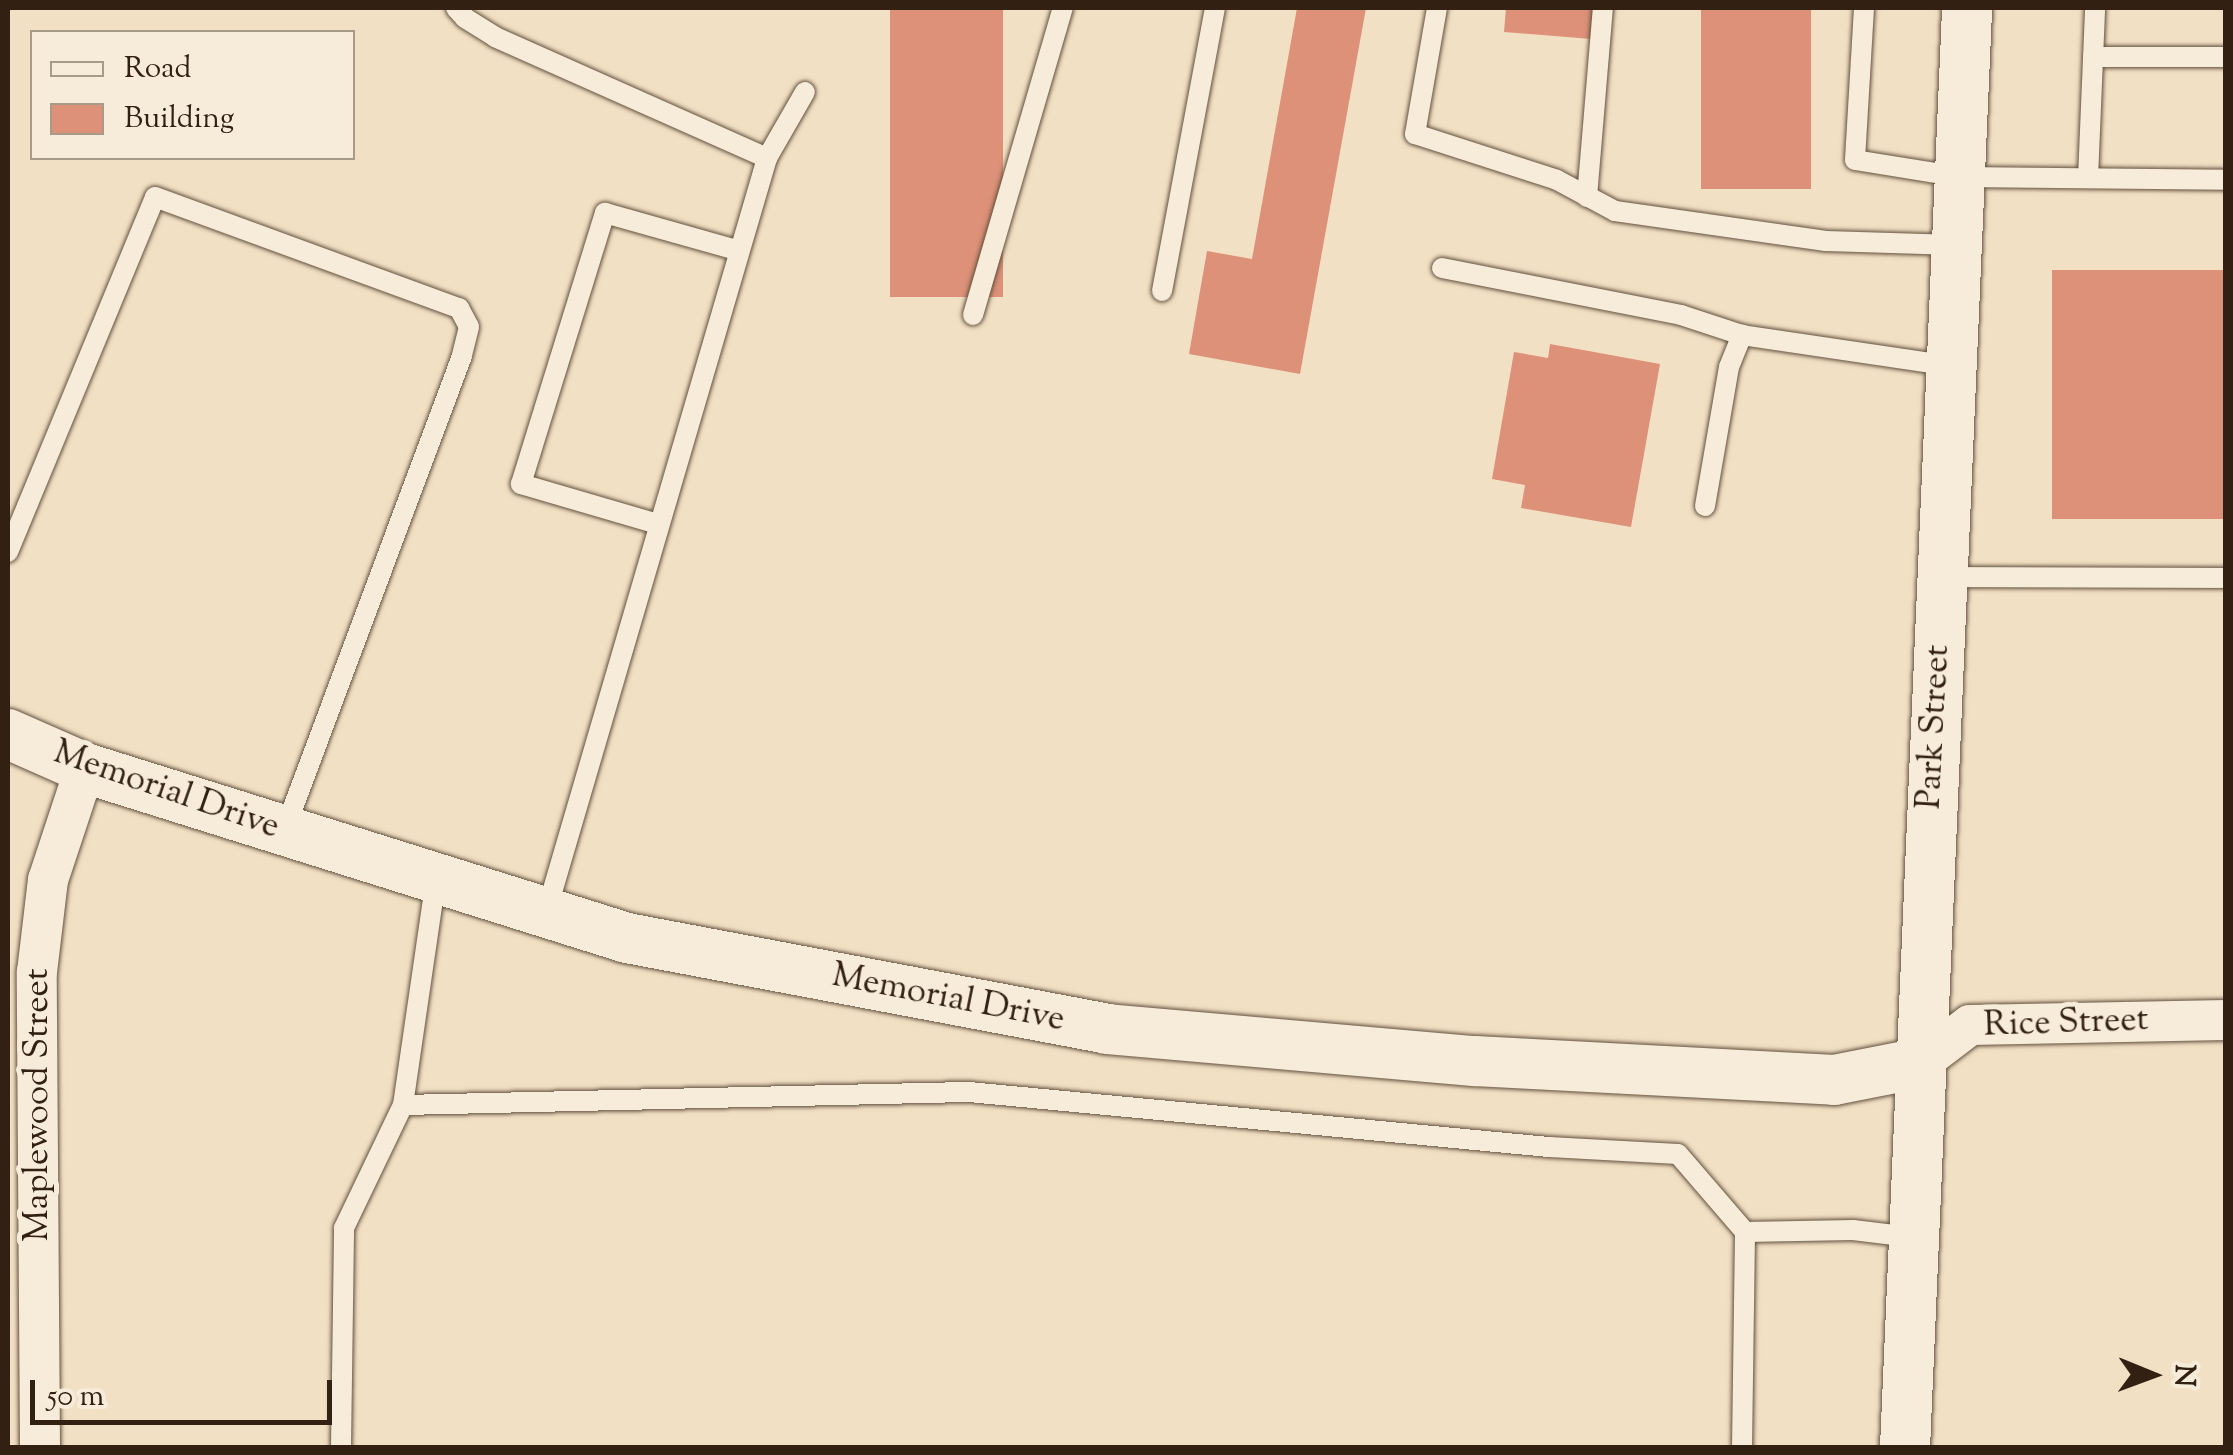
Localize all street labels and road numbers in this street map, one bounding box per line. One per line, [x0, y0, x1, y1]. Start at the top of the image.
street label: Park Street [1910, 644, 1960, 810]
street label: Memorial Drive [47, 733, 285, 849]
street label: Memorial Drive [828, 956, 1068, 1042]
street label: Maplewood Street [18, 968, 60, 1242]
street label: Rice Street [1983, 1000, 2149, 1048]

